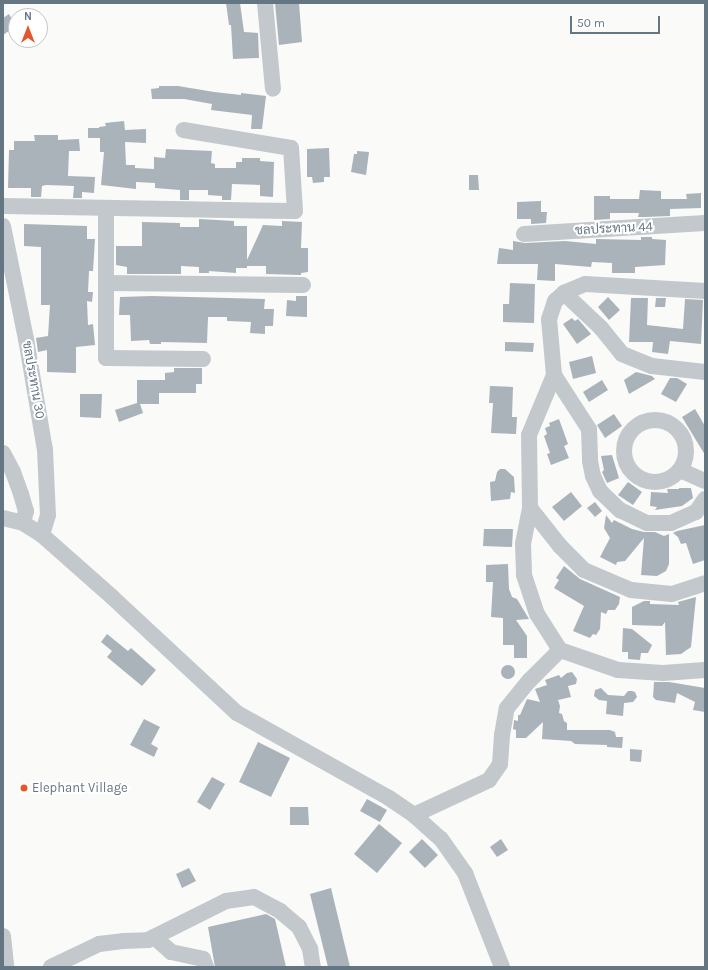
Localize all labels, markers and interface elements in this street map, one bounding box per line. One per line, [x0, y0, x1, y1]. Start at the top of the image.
north arrow [8, 8, 48, 48]
scale bar [572, 8, 662, 34]
text: N [24, 10, 32, 23]
text: 50 m [577, 16, 605, 30]
street label: ชลประทาน 44 [575, 219, 653, 239]
street label: ชลประทาน 30 [18, 340, 48, 420]
place label: Elephant Village [32, 780, 128, 796]
marker: Elephant Village [19, 783, 29, 793]

